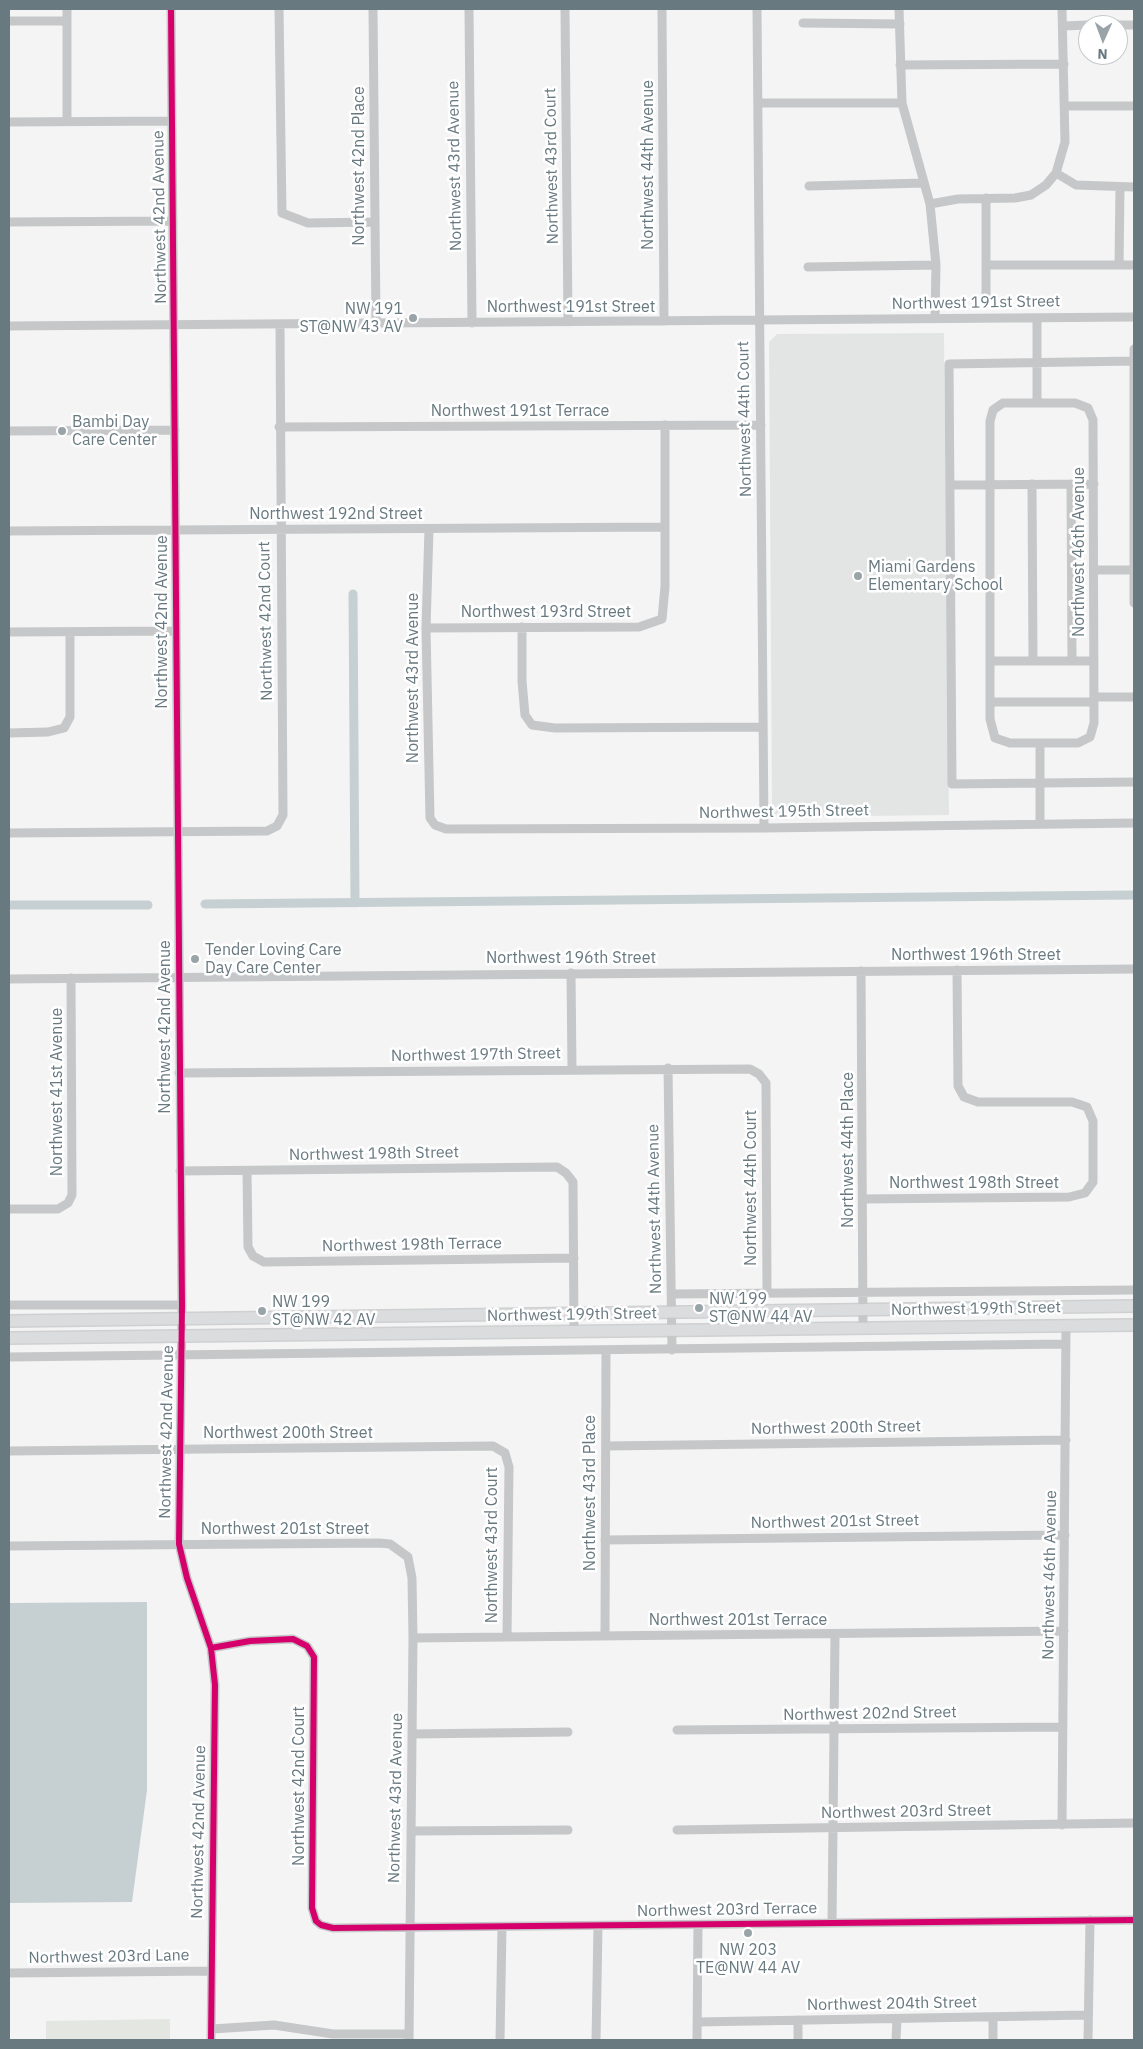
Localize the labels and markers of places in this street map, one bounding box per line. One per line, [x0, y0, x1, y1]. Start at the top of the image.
place label: NW 191 ST@NW 43 AV [299, 299, 403, 337]
marker: NW 191 ST@NW 43 AV [407, 312, 419, 324]
place label: Bambi Day Care Center [72, 412, 157, 450]
marker: Bambi Day Care Center [56, 425, 68, 437]
place label: Miami Gardens Elementary School [868, 557, 1003, 595]
marker: Miami Gardens Elementary School [852, 570, 864, 582]
place label: Tender Loving Care Day Care Center [205, 940, 342, 978]
marker: Tender Loving Care Day Care Center [189, 953, 201, 965]
place label: NW 199 ST@NW 44 AV [709, 1289, 813, 1327]
place label: NW 199 ST@NW 42 AV [272, 1292, 376, 1330]
marker: NW 199 ST@NW 44 AV [693, 1302, 705, 1314]
marker: NW 199 ST@NW 42 AV [256, 1305, 268, 1317]
marker: NW 203 TE@NW 44 AV [742, 1927, 754, 1939]
place label: NW 203 TE@NW 44 AV [696, 1940, 800, 1978]

